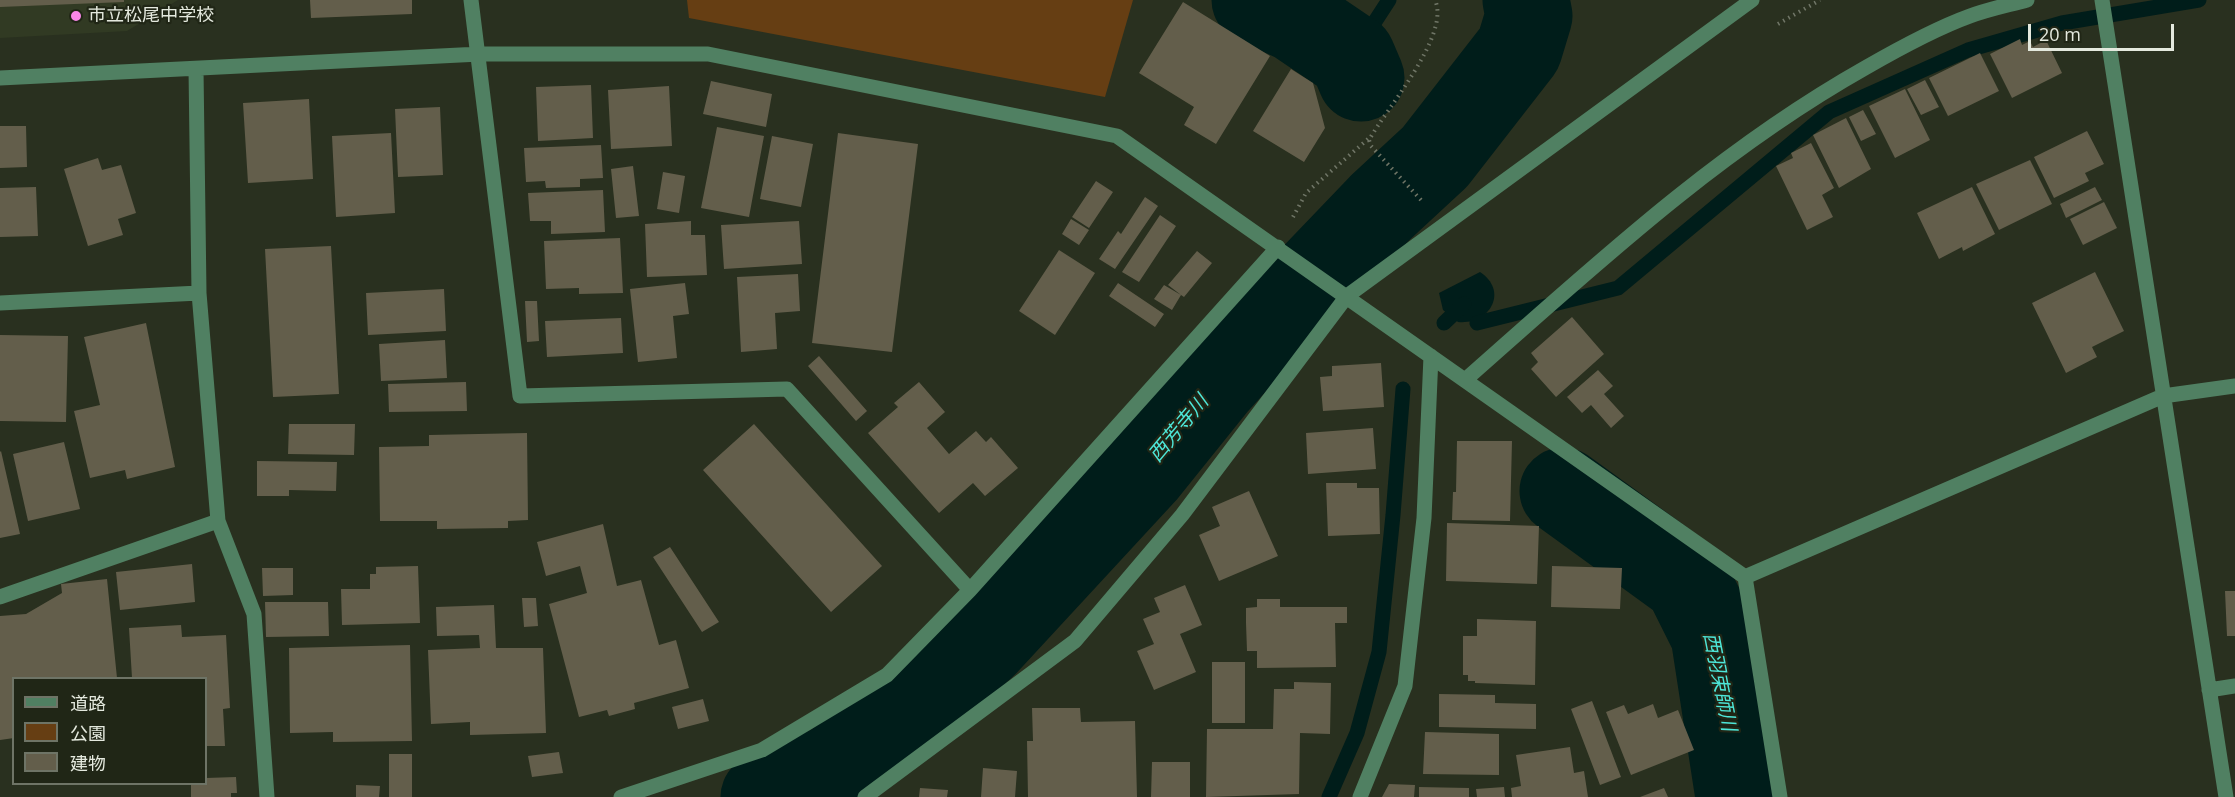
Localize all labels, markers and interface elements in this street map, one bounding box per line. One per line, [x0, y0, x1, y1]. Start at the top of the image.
place label: 市立松尾中学校 [88, 5, 214, 27]
marker: 市立松尾中学校 [69, 9, 83, 23]
scale bar [2031, 12, 2176, 50]
text: 20 m [2039, 22, 2081, 46]
water label: 西芳寺川 [1144, 391, 1214, 467]
water label: 西羽束師川 [1698, 631, 1740, 733]
legend [12, 677, 207, 785]
text: 道路 [70, 691, 106, 715]
text: 公園 [70, 721, 106, 745]
text: 建物 [70, 751, 106, 775]

